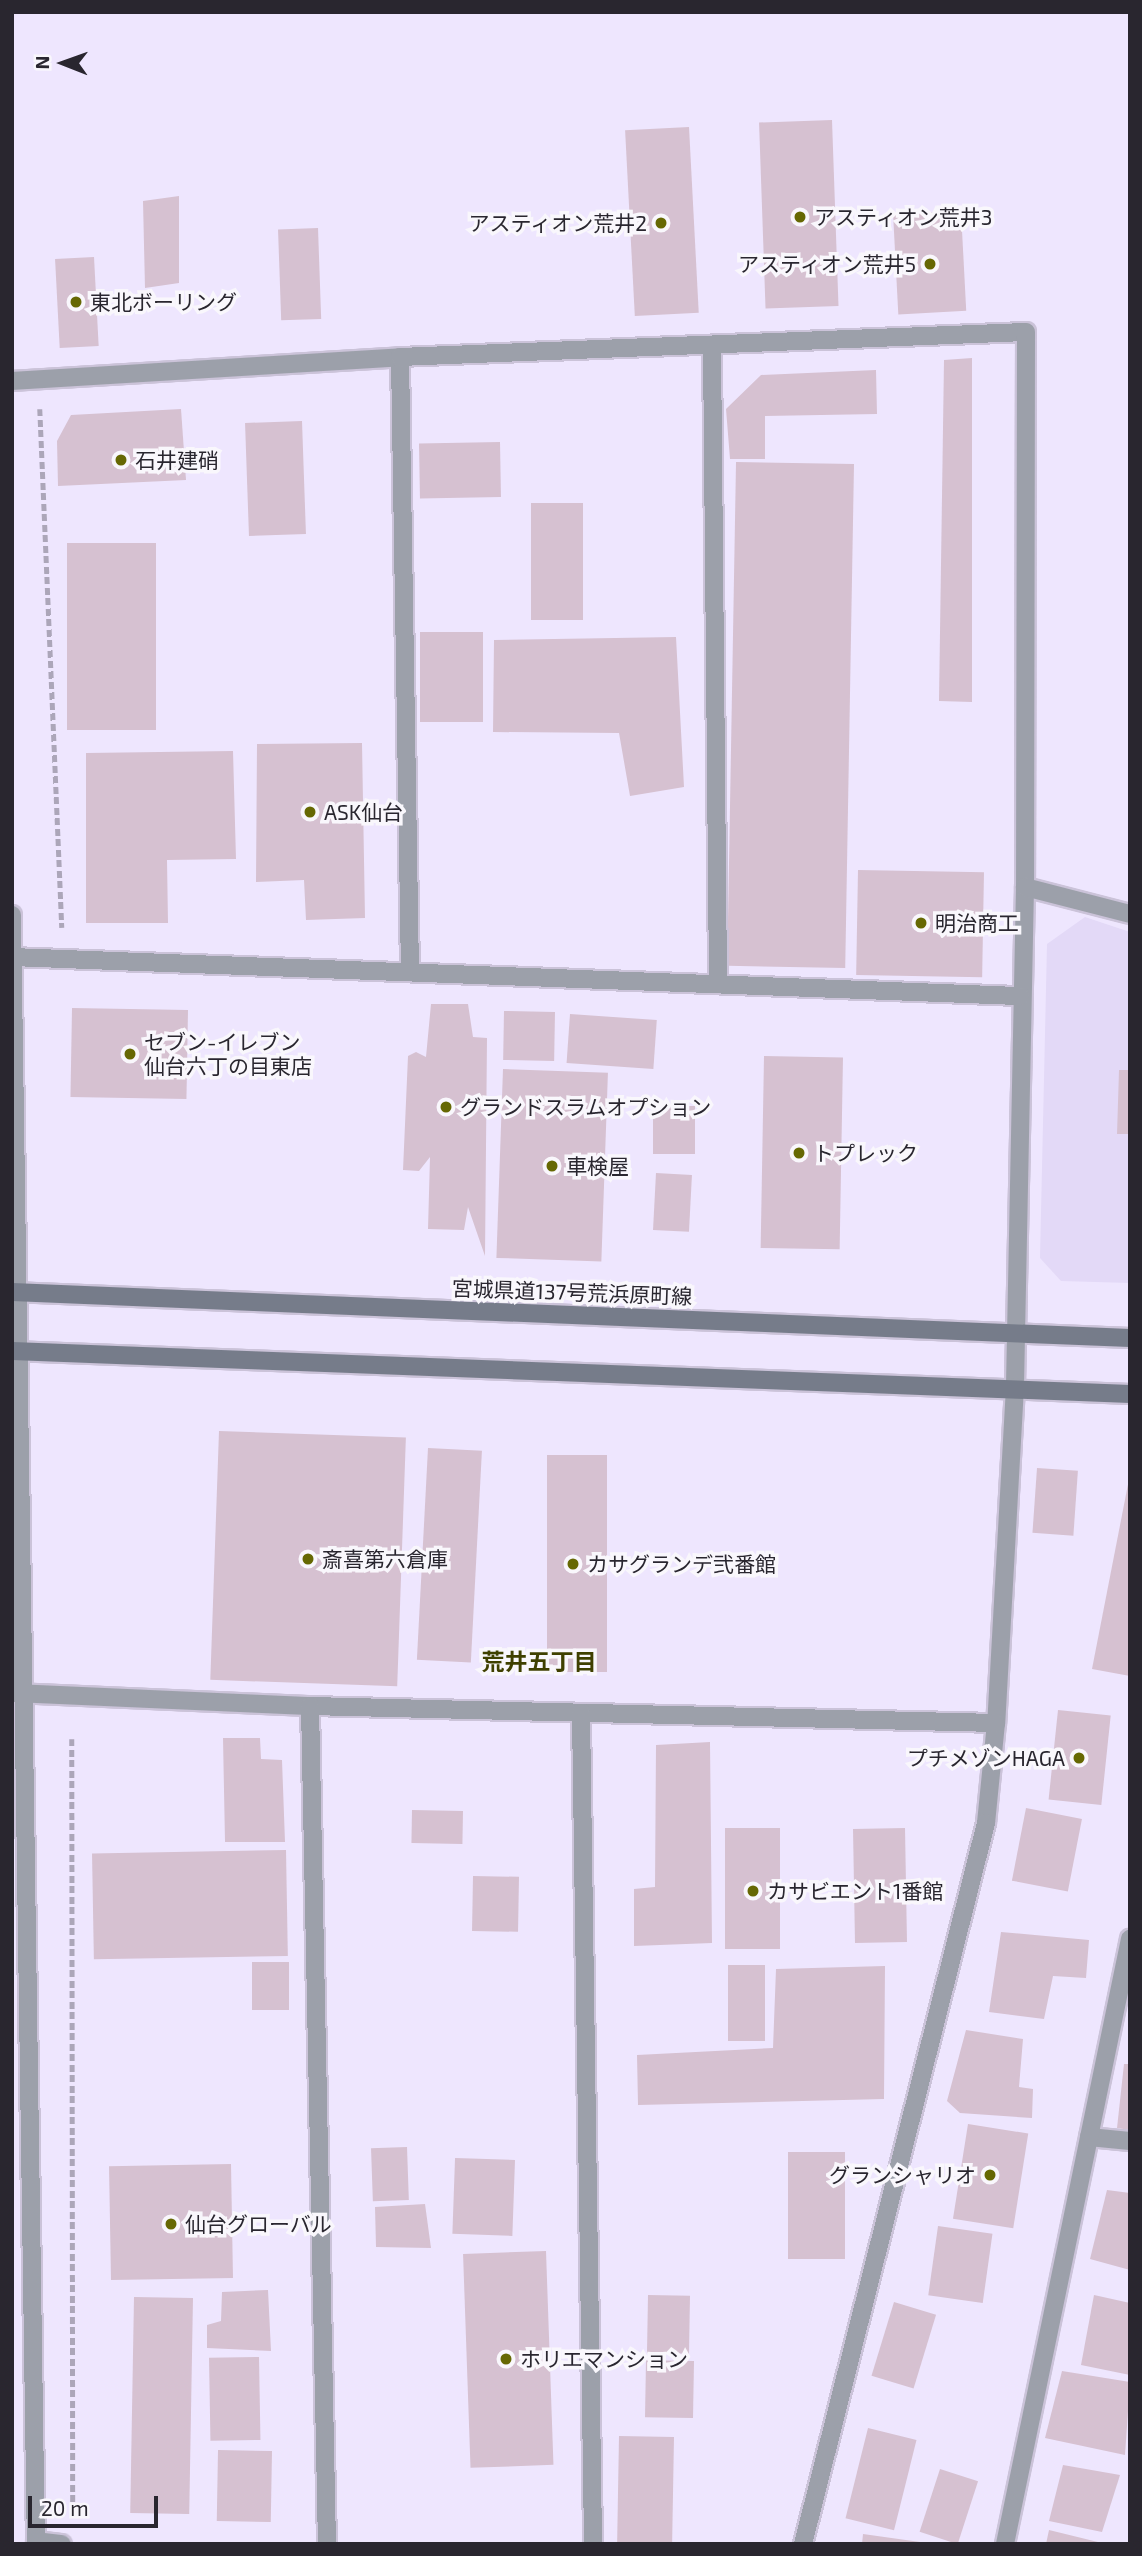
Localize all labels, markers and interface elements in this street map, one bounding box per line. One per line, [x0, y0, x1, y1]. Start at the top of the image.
north arrow [28, 28, 98, 98]
text: N [30, 56, 53, 70]
place label: アスティオン荒井3 [814, 204, 994, 230]
marker: アスティオン荒井3 [792, 209, 808, 225]
place label: アスティオン荒井2 [467, 210, 647, 236]
marker: アスティオン荒井2 [653, 215, 669, 231]
place label: アスティオン荒井5 [737, 251, 916, 277]
marker: アスティオン荒井5 [922, 256, 938, 272]
place label: 東北ボーリング [90, 289, 237, 315]
marker: 東北ボーリング [68, 294, 84, 310]
place label: 石井建硝 [135, 447, 219, 473]
marker: 石井建硝 [113, 452, 129, 468]
place label: ASK仙台 [324, 799, 403, 825]
marker: ASK仙台 [302, 804, 318, 820]
place label: 明治商工 [935, 910, 1019, 936]
marker: 明治商工 [913, 915, 929, 931]
place label: セブン-イレブン 仙台六丁の目東店 [144, 1029, 312, 1079]
marker: セブン-イレブン 仙台六丁の目東店 [122, 1046, 138, 1062]
place label: グランドスラムオプション [460, 1094, 712, 1120]
marker: グランドスラムオプション [438, 1099, 454, 1115]
place label: トプレック [813, 1140, 918, 1166]
marker: トプレック [791, 1145, 807, 1161]
place label: 車検屋 [566, 1153, 629, 1179]
marker: 車検屋 [544, 1158, 560, 1174]
street label: 宮城県道137号荒浜原町線 [451, 1275, 693, 1309]
place label: 斎喜第六倉庫 [322, 1546, 448, 1572]
marker: 斎喜第六倉庫 [300, 1551, 316, 1567]
place label: カサグランデ弐番館 [587, 1551, 776, 1577]
marker: カサグランデ弐番館 [565, 1556, 581, 1572]
district label: 荒井五丁目 [482, 1647, 596, 1675]
place label: プチメゾンHAGA [907, 1745, 1065, 1771]
marker: プチメゾンHAGA [1071, 1750, 1087, 1766]
place label: カサビエント1番館 [767, 1878, 943, 1904]
marker: カサビエント1番館 [745, 1883, 761, 1899]
place label: グランシャリオ [829, 2162, 976, 2188]
marker: グランシャリオ [982, 2167, 998, 2183]
place label: 仙台グローバル [185, 2211, 332, 2237]
marker: 仙台グローバル [163, 2216, 179, 2232]
place label: ホリエマンション [520, 2346, 688, 2372]
marker: ホリエマンション [498, 2351, 514, 2367]
scale bar [32, 2482, 161, 2526]
text: 20 m [41, 2495, 89, 2520]

